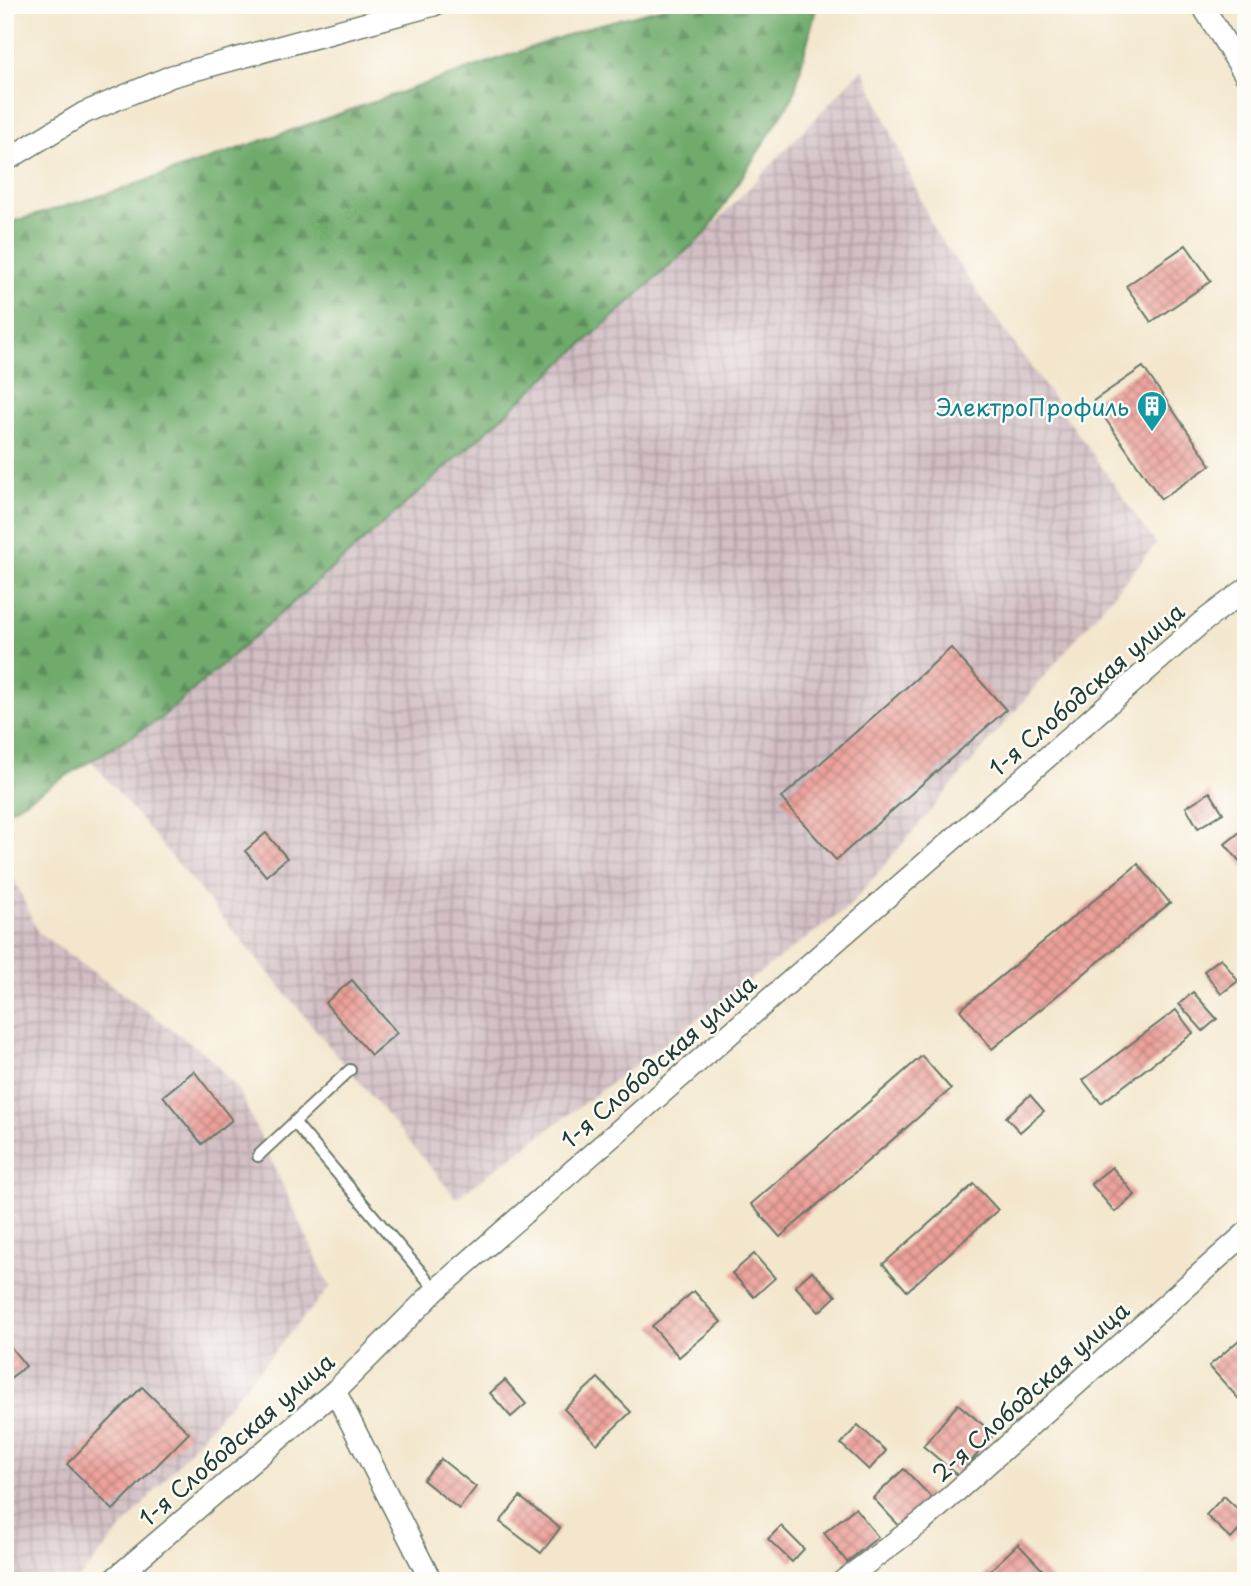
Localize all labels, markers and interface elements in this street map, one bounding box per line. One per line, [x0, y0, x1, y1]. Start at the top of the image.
place label: ЭлектроПрофиль [936, 389, 1129, 424]
building icon: ЭлектроПрофиль [1135, 389, 1169, 433]
street label: 1-я Слободская улица [980, 594, 1192, 784]
street label: 1-я Слободская улица [552, 966, 764, 1156]
street label: 2-я Слободская улица [923, 1292, 1137, 1489]
street label: 1-я Слободская улица [130, 1344, 342, 1534]

